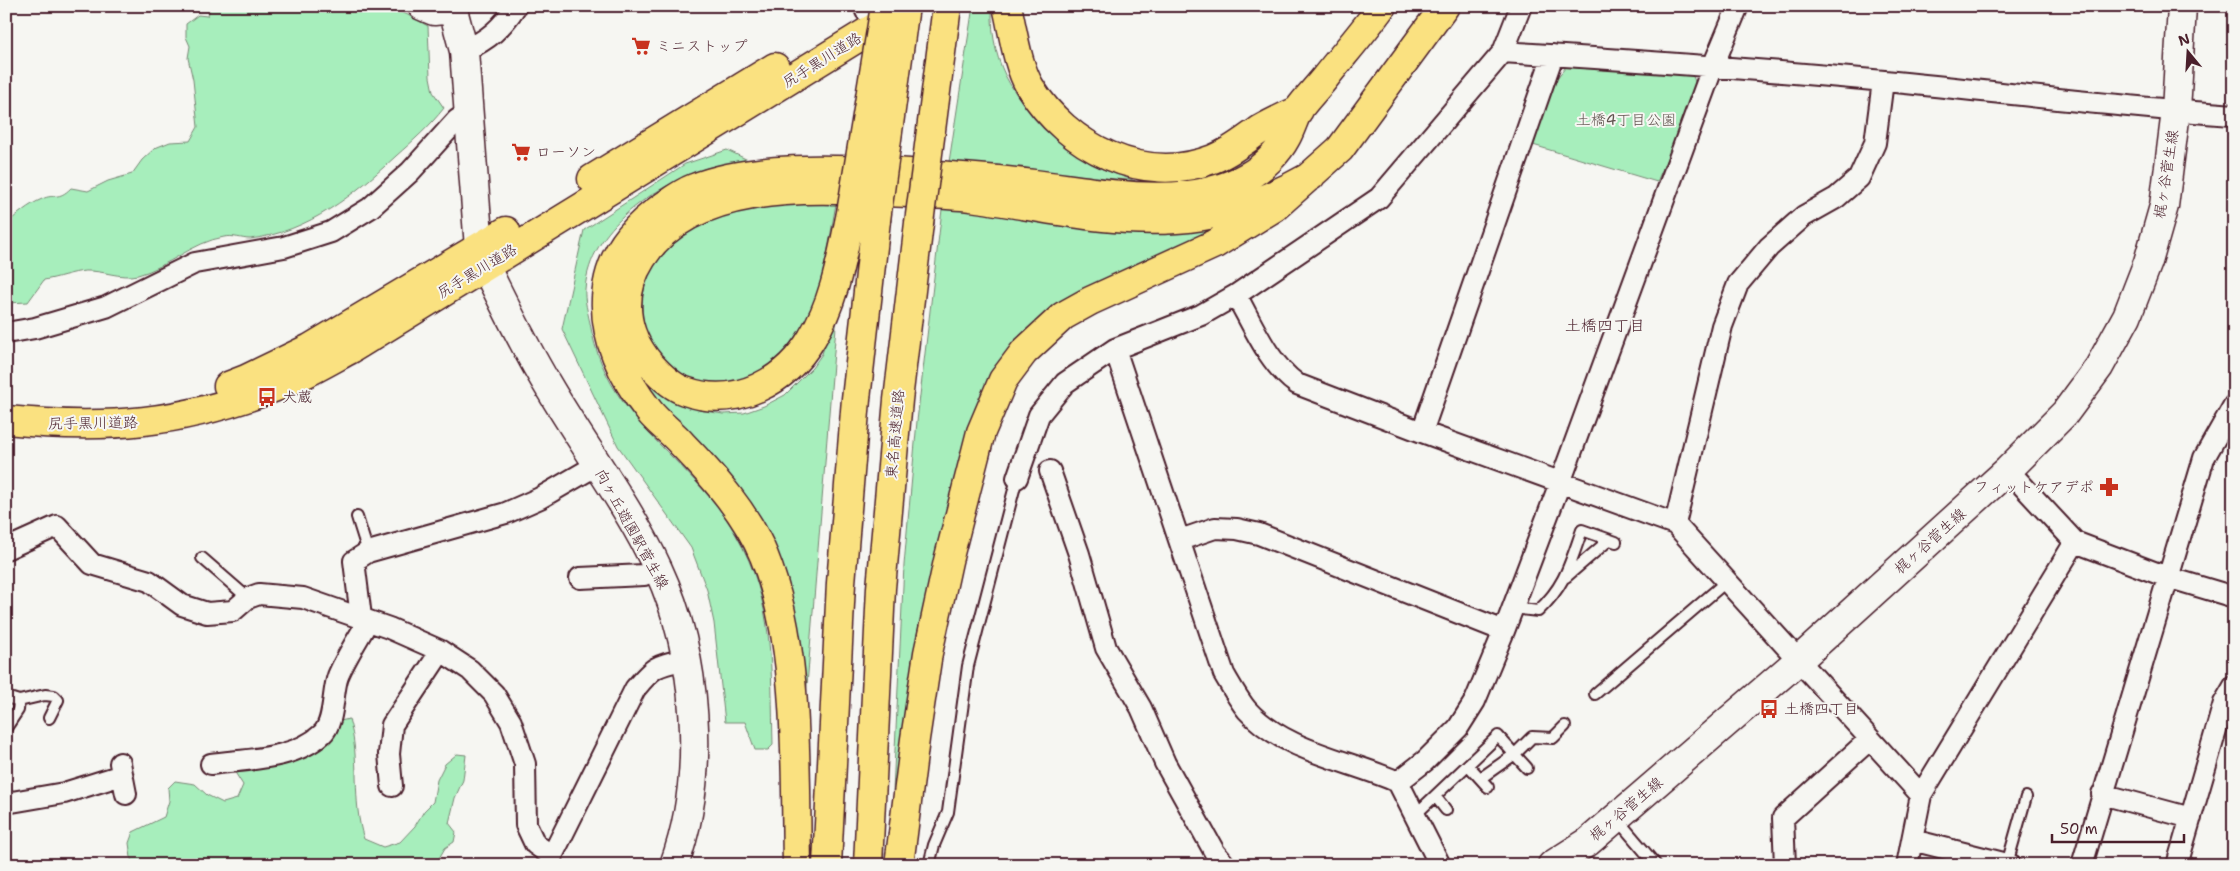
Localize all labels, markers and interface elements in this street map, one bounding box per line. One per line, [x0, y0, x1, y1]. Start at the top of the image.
street label: 尻手黒川道路 [779, 28, 865, 92]
north arrow [2162, 28, 2212, 78]
text: N [2176, 29, 2192, 50]
supermarket icon: ミニストップ [630, 35, 652, 57]
place label: ミニストップ [656, 36, 748, 56]
park label: 土橋4丁目公園 [1576, 110, 1676, 130]
street label: 梶ヶ谷菅生線 [2149, 128, 2183, 220]
supermarket icon: ローソン [510, 141, 532, 163]
place label: ローソン [536, 142, 596, 162]
street label: 尻手黒川道路 [433, 239, 521, 303]
district label: 土橋四丁目 [1565, 315, 1645, 336]
bus stop icon: 犬蔵 [256, 386, 278, 408]
place label: 犬蔵 [282, 387, 312, 407]
street label: 東名高速道路 [881, 388, 909, 480]
street label: 尻手黒川道路 [48, 412, 138, 434]
street label: 向ヶ丘遊園駅菅生線 [591, 465, 673, 593]
pharmacy icon: フィットケアデポ [2098, 476, 2120, 498]
place label: フィットケアデポ [1974, 477, 2094, 497]
street label: 梶ヶ谷菅生線 [1890, 503, 1970, 579]
bus stop icon: 土橋四丁目 [1758, 698, 1780, 720]
place label: 土橋四丁目 [1784, 699, 1859, 719]
street label: 梶ヶ谷菅生線 [1585, 772, 1667, 846]
scale bar [2052, 811, 2185, 843]
text: 50 m [2060, 819, 2098, 839]

